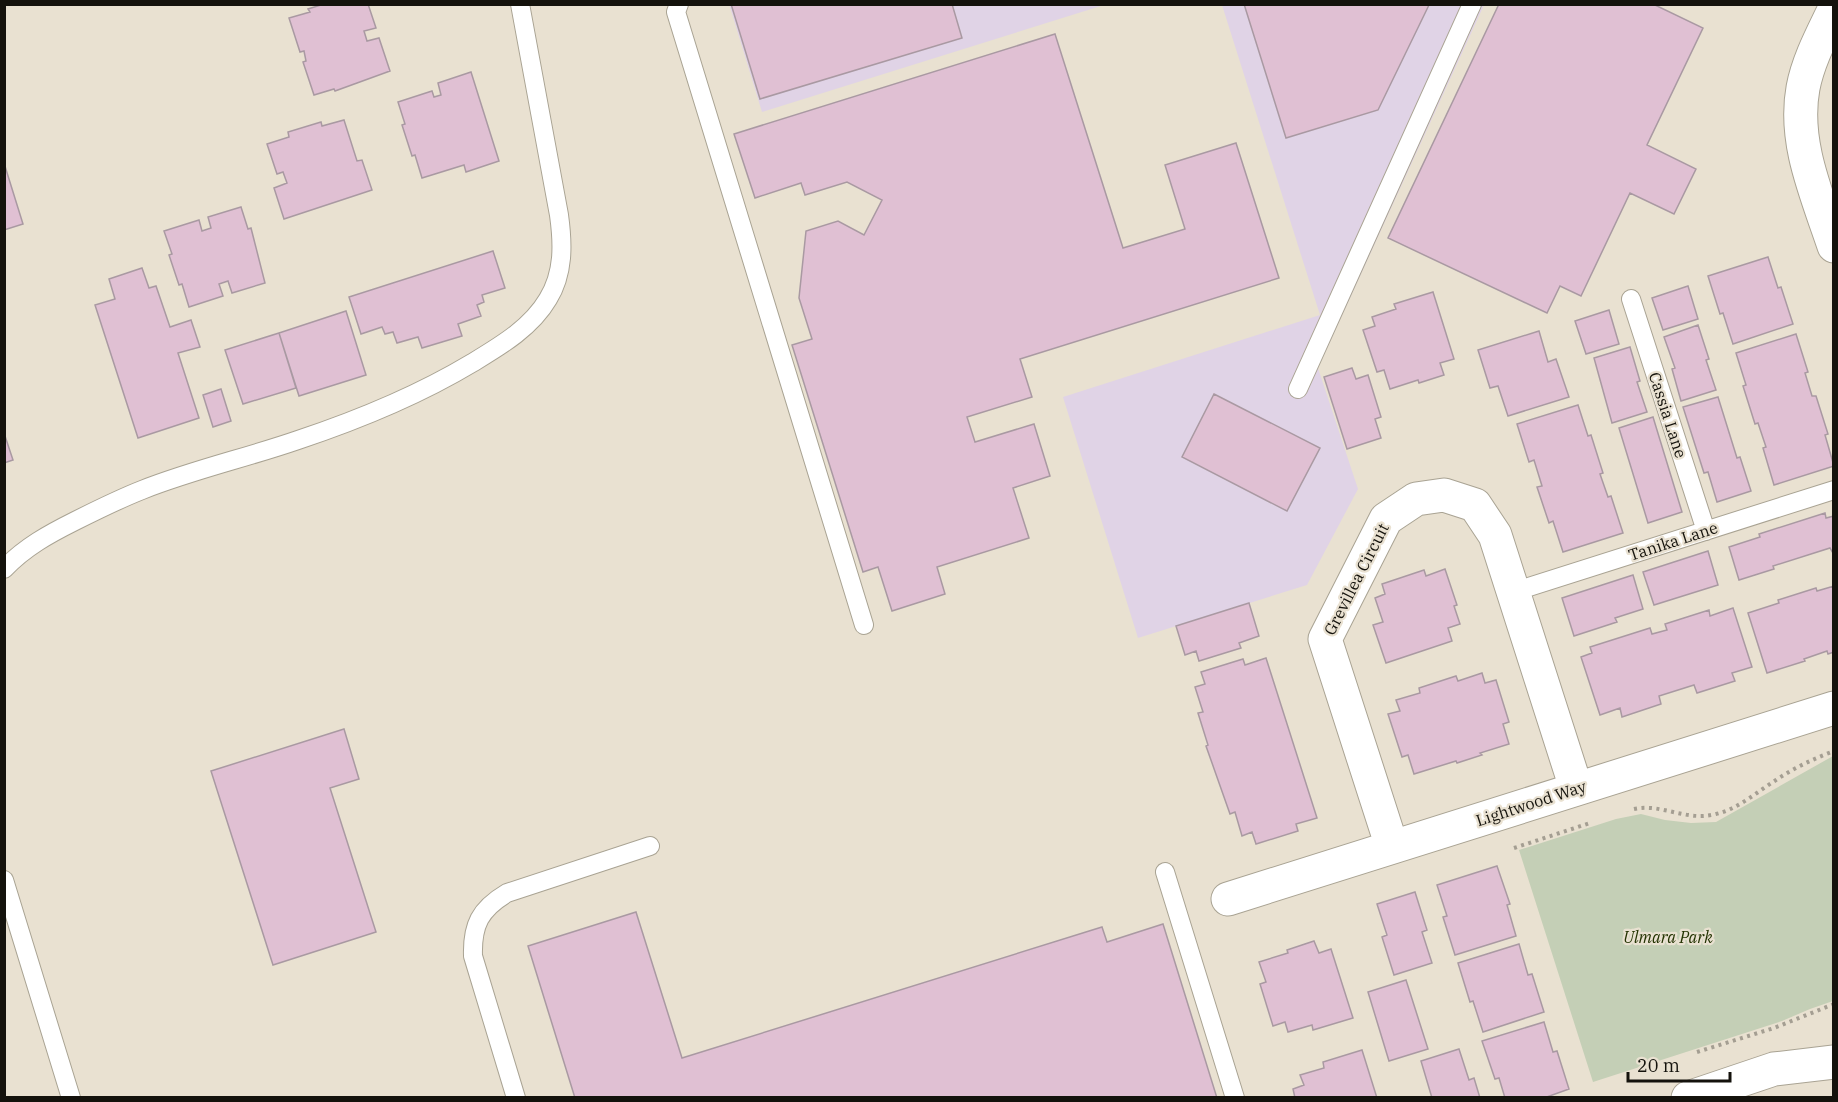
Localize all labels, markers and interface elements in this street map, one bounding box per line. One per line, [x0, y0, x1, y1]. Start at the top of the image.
street label: Cassia Lane [1645, 370, 1691, 460]
street label: Tanika Lane [1626, 517, 1720, 565]
street label: Grevillea Circuit [1319, 519, 1393, 638]
street label: Lightwood Way [1473, 776, 1589, 830]
park label: Ulmara Park [1623, 927, 1713, 947]
scale bar [1628, 1045, 1730, 1083]
text: 20 m [1637, 1054, 1680, 1077]

